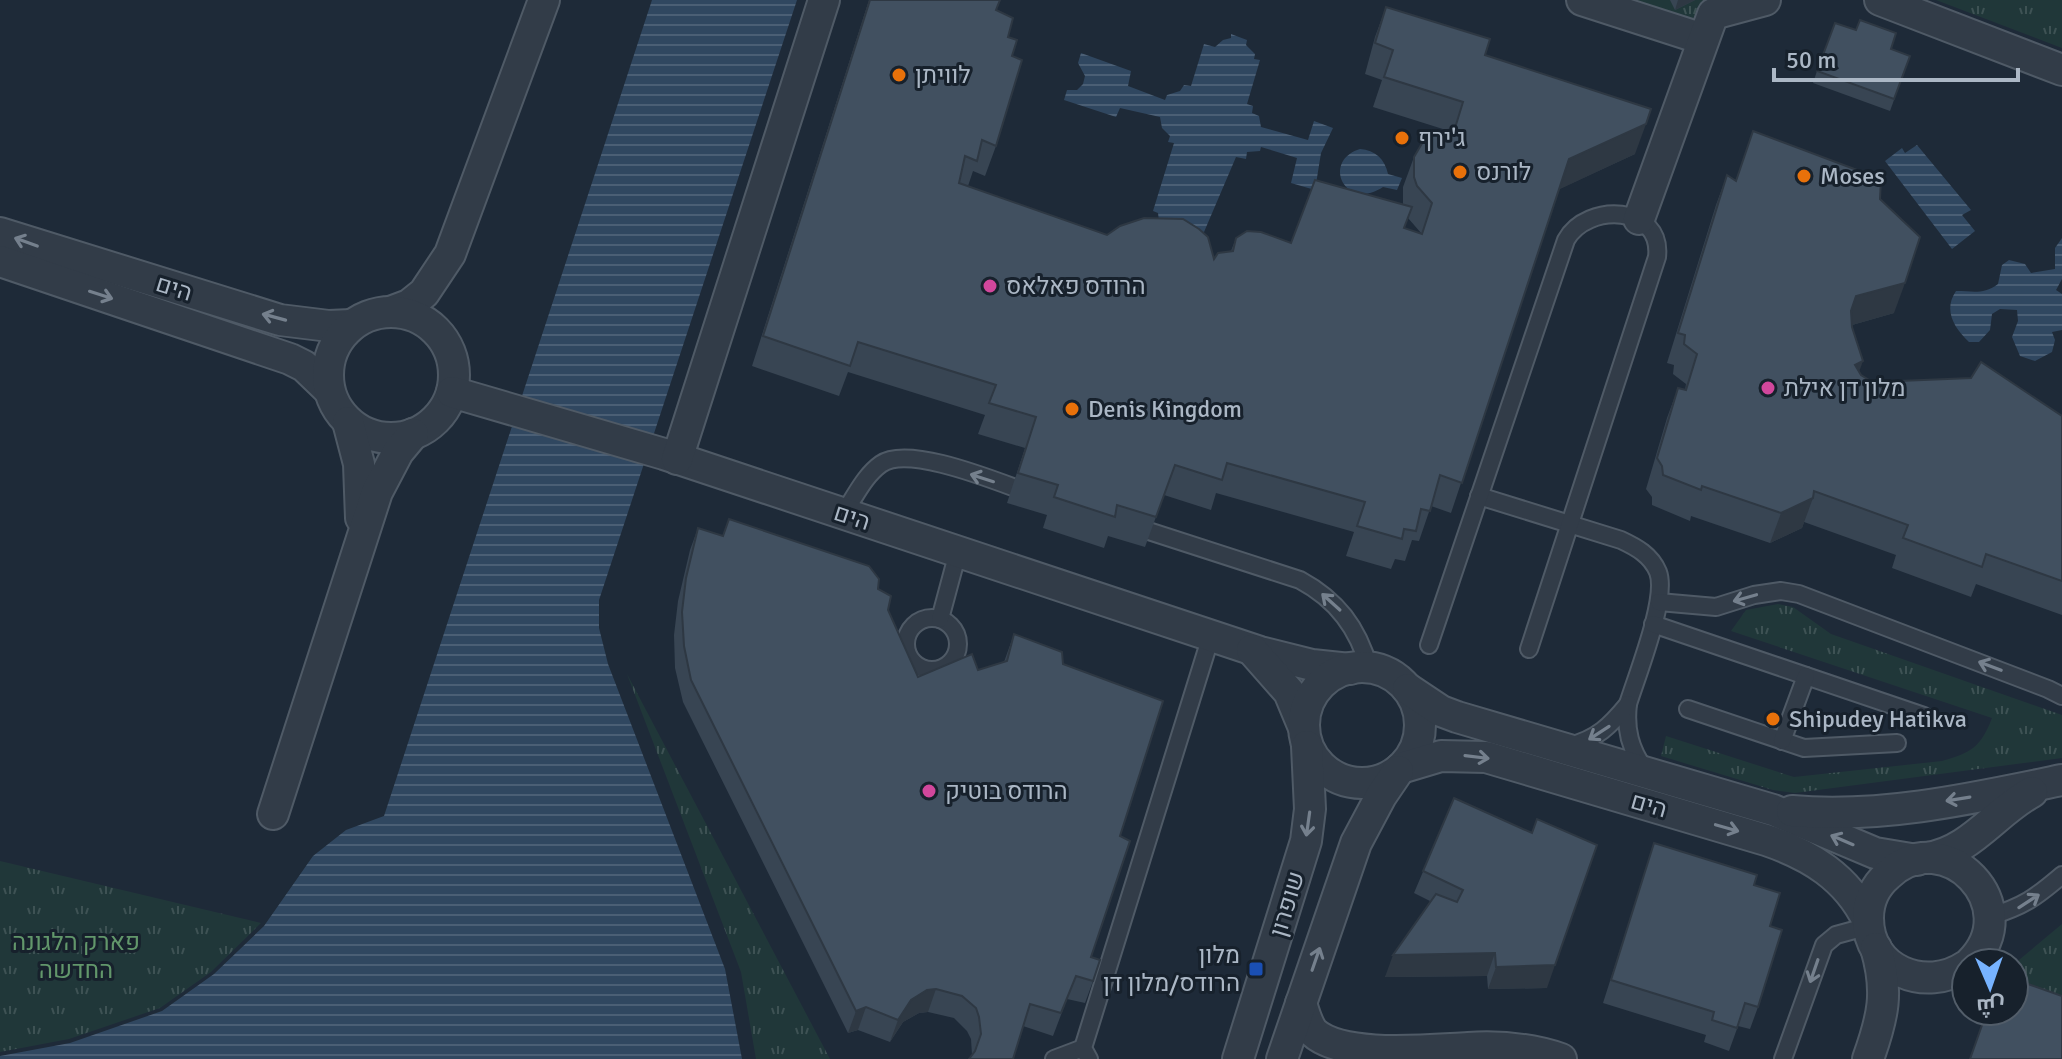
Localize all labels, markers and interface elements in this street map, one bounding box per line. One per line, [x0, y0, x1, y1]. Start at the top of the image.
scale bar [1774, 32, 2018, 82]
text: 50 m [1786, 45, 1836, 75]
place label: לוויתן [915, 60, 971, 90]
marker: לוויתן [890, 66, 908, 84]
place label: ג'ירף [1418, 123, 1465, 153]
marker: ג'ירף [1393, 129, 1411, 147]
place label: לורנס [1476, 157, 1531, 187]
place label: Moses [1820, 161, 1885, 191]
marker: לורנס [1451, 163, 1469, 181]
marker: Moses [1795, 167, 1813, 185]
one-way arrow [14, 234, 38, 248]
street label: הים [152, 268, 196, 308]
place label: הרודס פאלאס [1006, 271, 1146, 301]
marker: הרודס פאלאס [981, 277, 999, 295]
one-way arrow [88, 288, 113, 303]
one-way arrow [262, 309, 288, 324]
place label: מלון דן אילת [1784, 373, 1905, 403]
marker: מלון דן אילת [1759, 379, 1777, 397]
place label: Denis Kingdom [1088, 394, 1242, 424]
marker: Denis Kingdom [1063, 400, 1081, 418]
one-way arrow [970, 469, 995, 484]
street label: הים [830, 497, 874, 537]
one-way arrow [1732, 591, 1758, 606]
one-way arrow [1322, 593, 1342, 611]
one-way arrow [1978, 658, 2003, 672]
place label: Shipudey Hatikva [1789, 704, 1967, 734]
marker: Shipudey Hatikva [1764, 710, 1782, 728]
one-way arrow [1588, 725, 1610, 742]
one-way arrow [1464, 750, 1489, 765]
place label: הרודס בוטיק [945, 776, 1068, 806]
marker: הרודס בוטיק [920, 782, 938, 800]
street label: הים [1627, 786, 1671, 824]
one-way arrow [1946, 793, 1971, 808]
one-way arrow [1300, 810, 1315, 836]
one-way arrow [1714, 822, 1739, 836]
one-way arrow [1830, 832, 1855, 847]
street label: שופרון [1263, 868, 1311, 940]
one-way arrow [2017, 893, 2039, 909]
park label: פארק הלגונה החדשה [12, 927, 140, 985]
place label: מלון הרודס/מלון דן [1103, 940, 1240, 998]
one-way arrow [1310, 946, 1325, 971]
north arrow [1950, 947, 2030, 1027]
one-way arrow [1806, 958, 1821, 983]
marker: מלון הרודס/מלון דן [1247, 960, 1265, 978]
text: ش [1976, 993, 2005, 1020]

